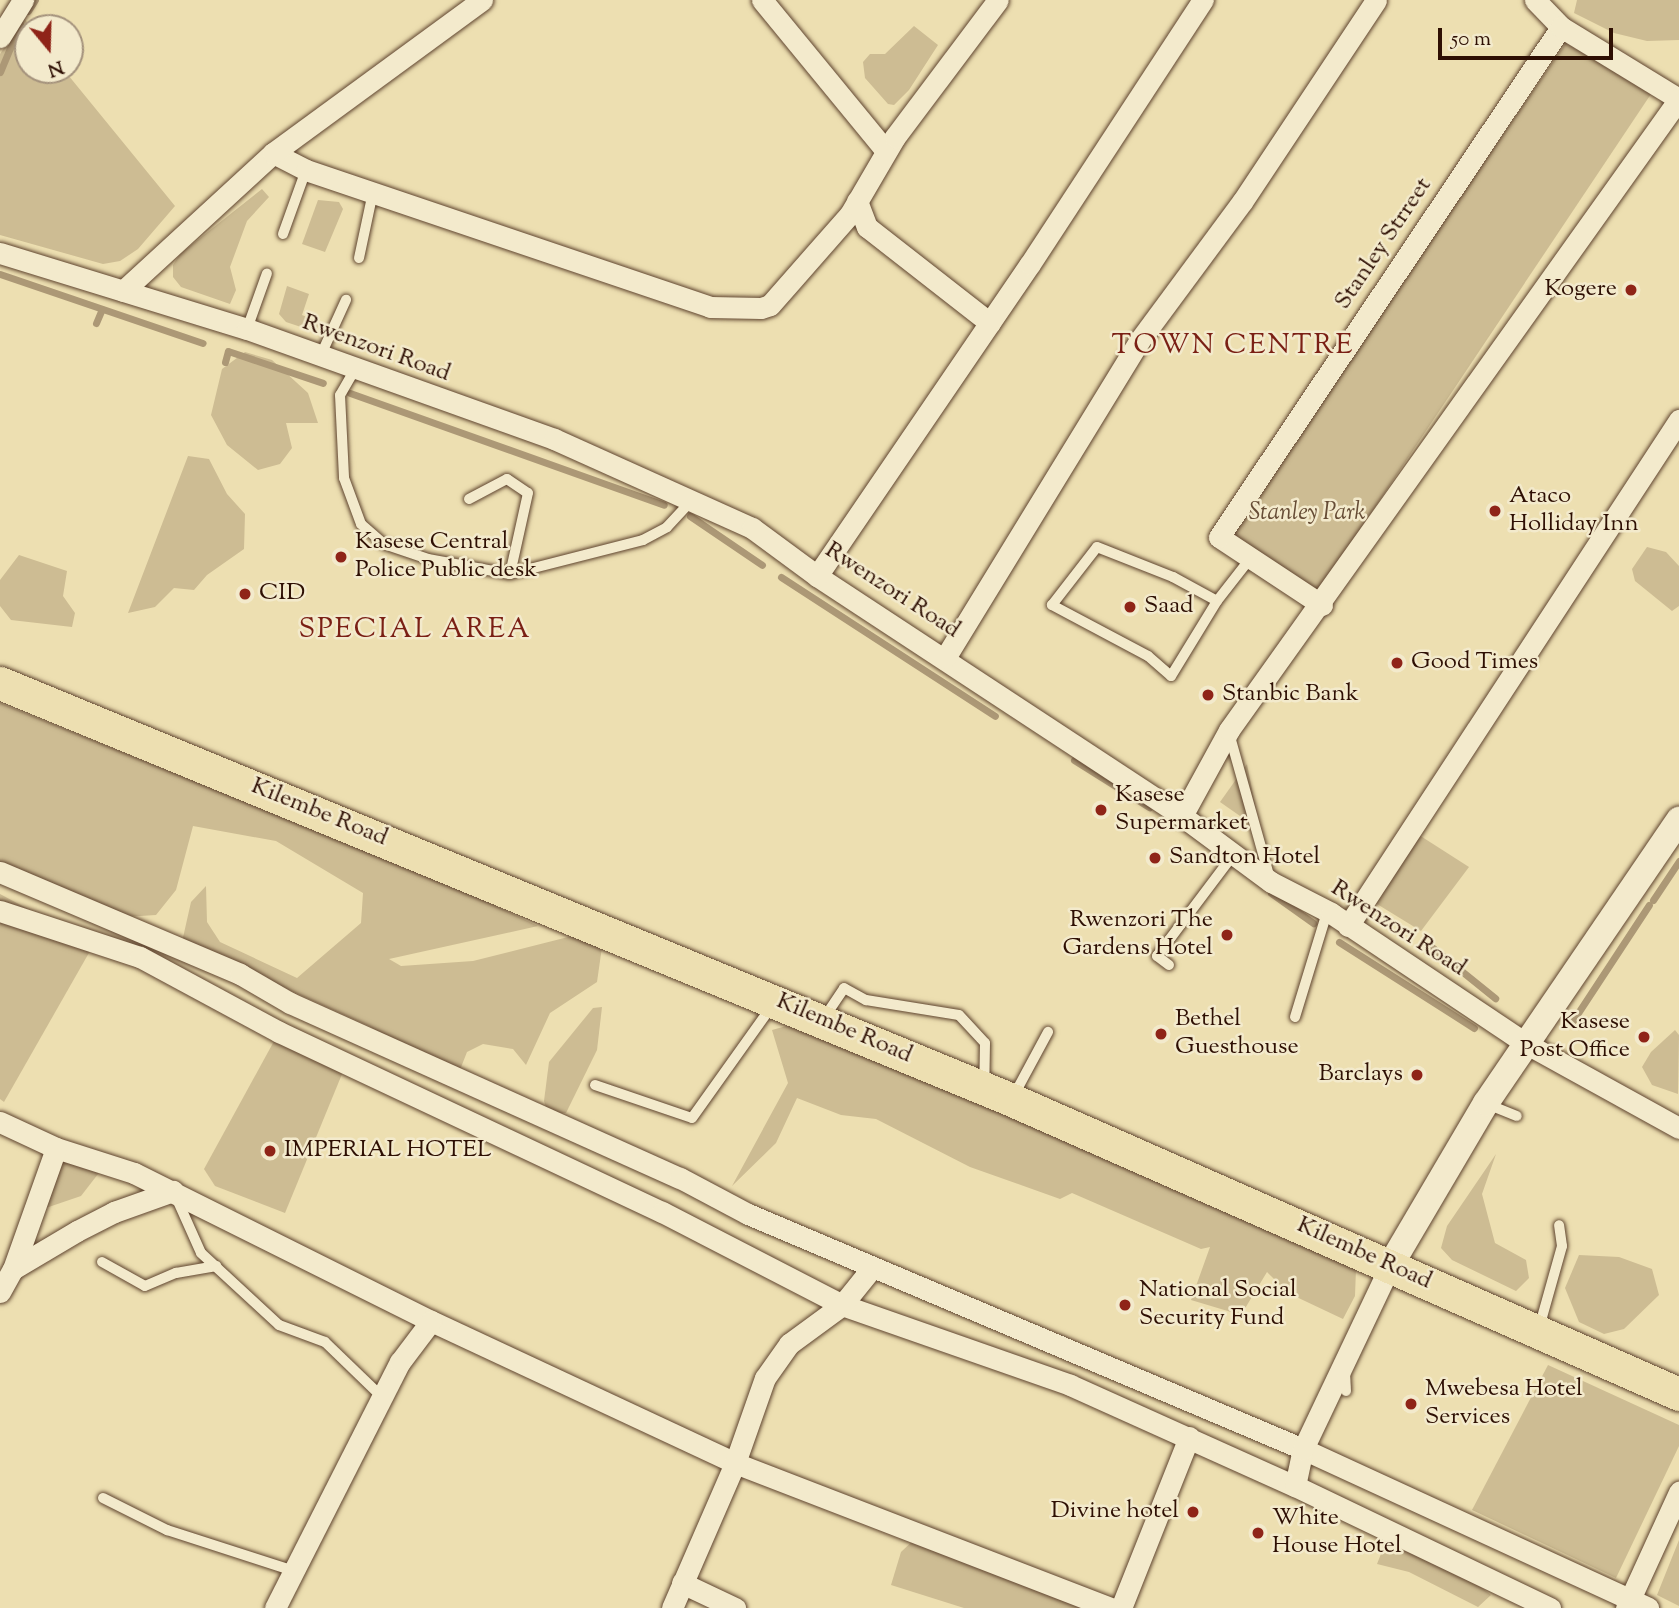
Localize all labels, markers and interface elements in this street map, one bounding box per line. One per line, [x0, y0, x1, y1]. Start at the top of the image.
north arrow [14, 14, 84, 84]
scale bar [1441, 14, 1616, 58]
text: 50 m [1451, 25, 1491, 55]
text: N [44, 52, 67, 83]
street label: Stanley Strreet [1329, 172, 1439, 316]
place label: Kogere [1545, 276, 1617, 304]
marker: Kogere [1623, 282, 1639, 298]
street label: Rwenzori Road [298, 309, 454, 389]
district label: TOWN CENTRE [1113, 329, 1353, 363]
place label: Ataco Holliday Inn [1509, 483, 1639, 539]
park label: Stanley Park [1249, 500, 1365, 528]
marker: Ataco Holliday Inn [1487, 503, 1503, 519]
place label: Kasese Central Police Public desk [355, 529, 537, 585]
street label: Rwenzori Road [819, 537, 965, 645]
marker: Kasese Central Police Public desk [333, 549, 349, 565]
place label: CID [259, 580, 305, 608]
marker: CID [237, 586, 253, 602]
place label: Saad [1144, 593, 1194, 621]
marker: Saad [1122, 599, 1138, 615]
district label: SPECIAL AREA [300, 613, 530, 647]
place label: Good Times [1411, 649, 1538, 677]
marker: Good Times [1389, 655, 1405, 671]
place label: Stanbic Bank [1222, 681, 1359, 709]
marker: Stanbic Bank [1200, 687, 1216, 703]
street label: Kilembe Road [246, 773, 392, 853]
place label: Kasese Supermarket [1115, 782, 1248, 838]
marker: Kasese Supermarket [1093, 802, 1109, 818]
place label: Sandton Hotel [1169, 844, 1320, 872]
marker: Sandton Hotel [1147, 850, 1163, 866]
street label: Rwenzori Road [1325, 875, 1471, 983]
place label: Rwenzori The Gardens Hotel [1062, 907, 1213, 963]
marker: Rwenzori The Gardens Hotel [1219, 927, 1235, 943]
street label: Kilembe Road [772, 987, 916, 1071]
place label: Bethel Guesthouse [1175, 1006, 1299, 1062]
place label: Kasese Post Office [1520, 1009, 1630, 1065]
marker: Bethel Guesthouse [1153, 1026, 1169, 1042]
marker: Kasese Post Office [1636, 1029, 1652, 1045]
place label: Barclays [1319, 1061, 1403, 1089]
marker: Barclays [1409, 1067, 1425, 1083]
place label: IMPERIAL HOTEL [284, 1137, 491, 1165]
marker: IMPERIAL HOTEL [262, 1143, 278, 1159]
street label: Kilembe Road [1292, 1211, 1436, 1297]
place label: National Social Security Fund [1139, 1277, 1297, 1333]
marker: National Social Security Fund [1117, 1297, 1133, 1313]
place label: Mwebesa Hotel Services [1425, 1376, 1583, 1432]
marker: Mwebesa Hotel Services [1403, 1396, 1419, 1412]
place label: Divine hotel [1051, 1498, 1179, 1526]
marker: Divine hotel [1185, 1504, 1201, 1520]
place label: White House Hotel [1272, 1505, 1402, 1561]
marker: White House Hotel [1250, 1525, 1266, 1541]

